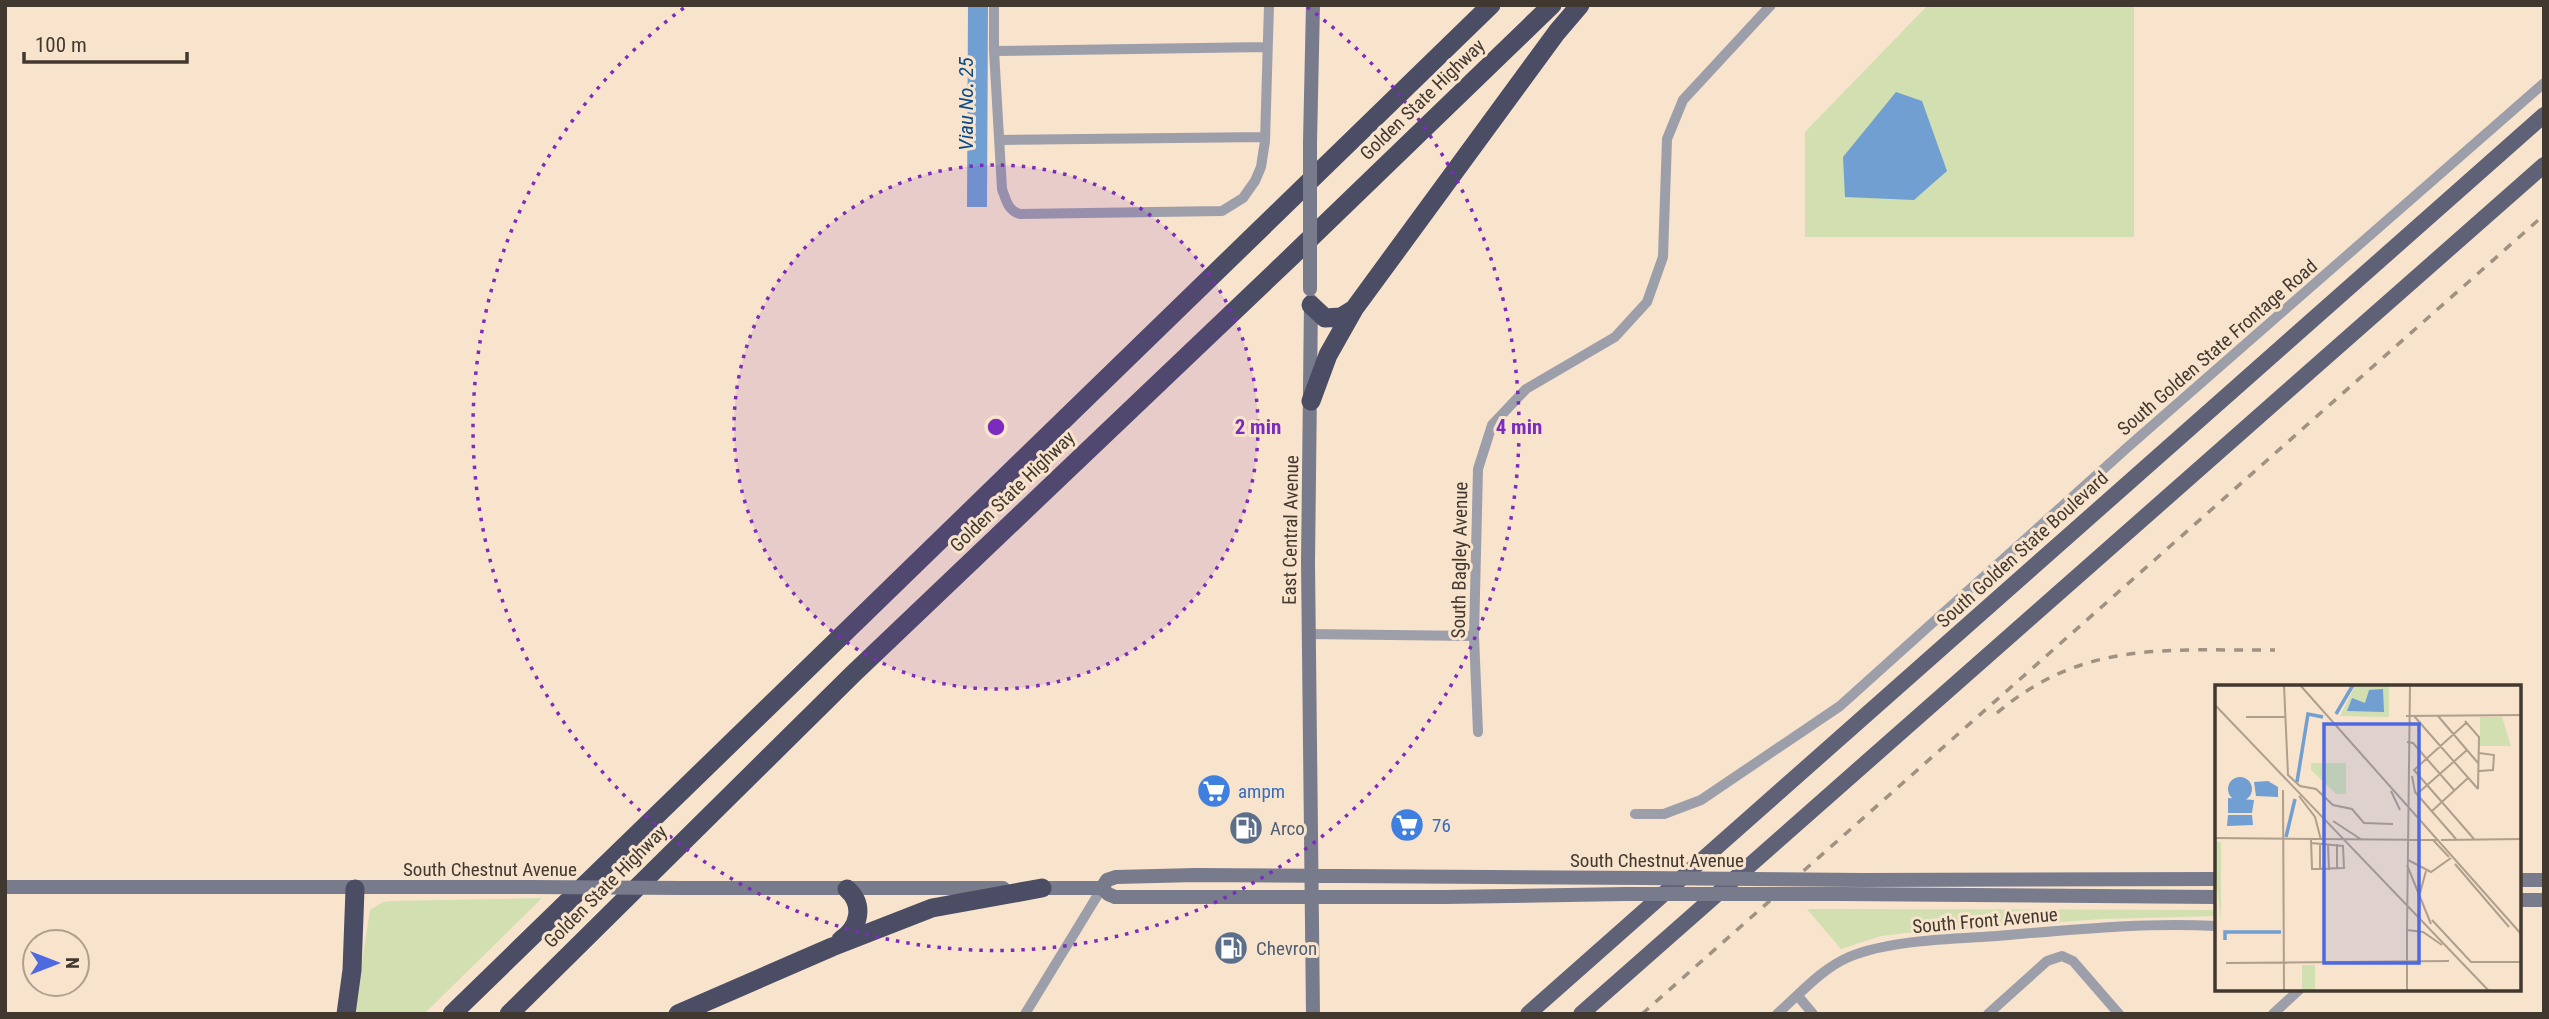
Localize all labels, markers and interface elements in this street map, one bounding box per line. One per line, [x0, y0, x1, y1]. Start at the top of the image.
scale bar [24, 21, 187, 65]
text: 100 m [35, 33, 87, 57]
street label: Golden State Highway [1355, 34, 1490, 165]
water label: Viau No. 25 [954, 56, 978, 151]
street label: South Golden State Frontage Road [2113, 254, 2322, 440]
centre of rings [984, 415, 1008, 439]
text: 2 min [1235, 415, 1281, 439]
text: 4 min [1496, 415, 1542, 439]
street label: Golden State Highway [945, 426, 1080, 557]
street label: East Central Avenue [1278, 455, 1303, 605]
street label: South Golden State Boulevard [1932, 466, 2113, 632]
street label: South Bagley Avenue [1447, 481, 1472, 639]
inset map [2215, 685, 2521, 991]
supermarket icon: ampm [1195, 772, 1233, 810]
place label: ampm [1238, 780, 1285, 803]
supermarket icon: 76 [1388, 806, 1426, 844]
fuel station icon: Arco [1227, 809, 1265, 847]
place label: 76 [1432, 814, 1451, 837]
place label: Arco [1270, 817, 1305, 840]
street label: Golden State Highway [539, 820, 672, 953]
street label: South Chestnut Avenue [1570, 849, 1744, 872]
street label: South Chestnut Avenue [403, 858, 577, 881]
street label: South Front Avenue [1911, 903, 2059, 938]
north arrow [21, 928, 91, 998]
fuel station icon: Chevron [1212, 929, 1250, 967]
place label: Chevron [1256, 937, 1317, 960]
text: N [61, 957, 84, 969]

